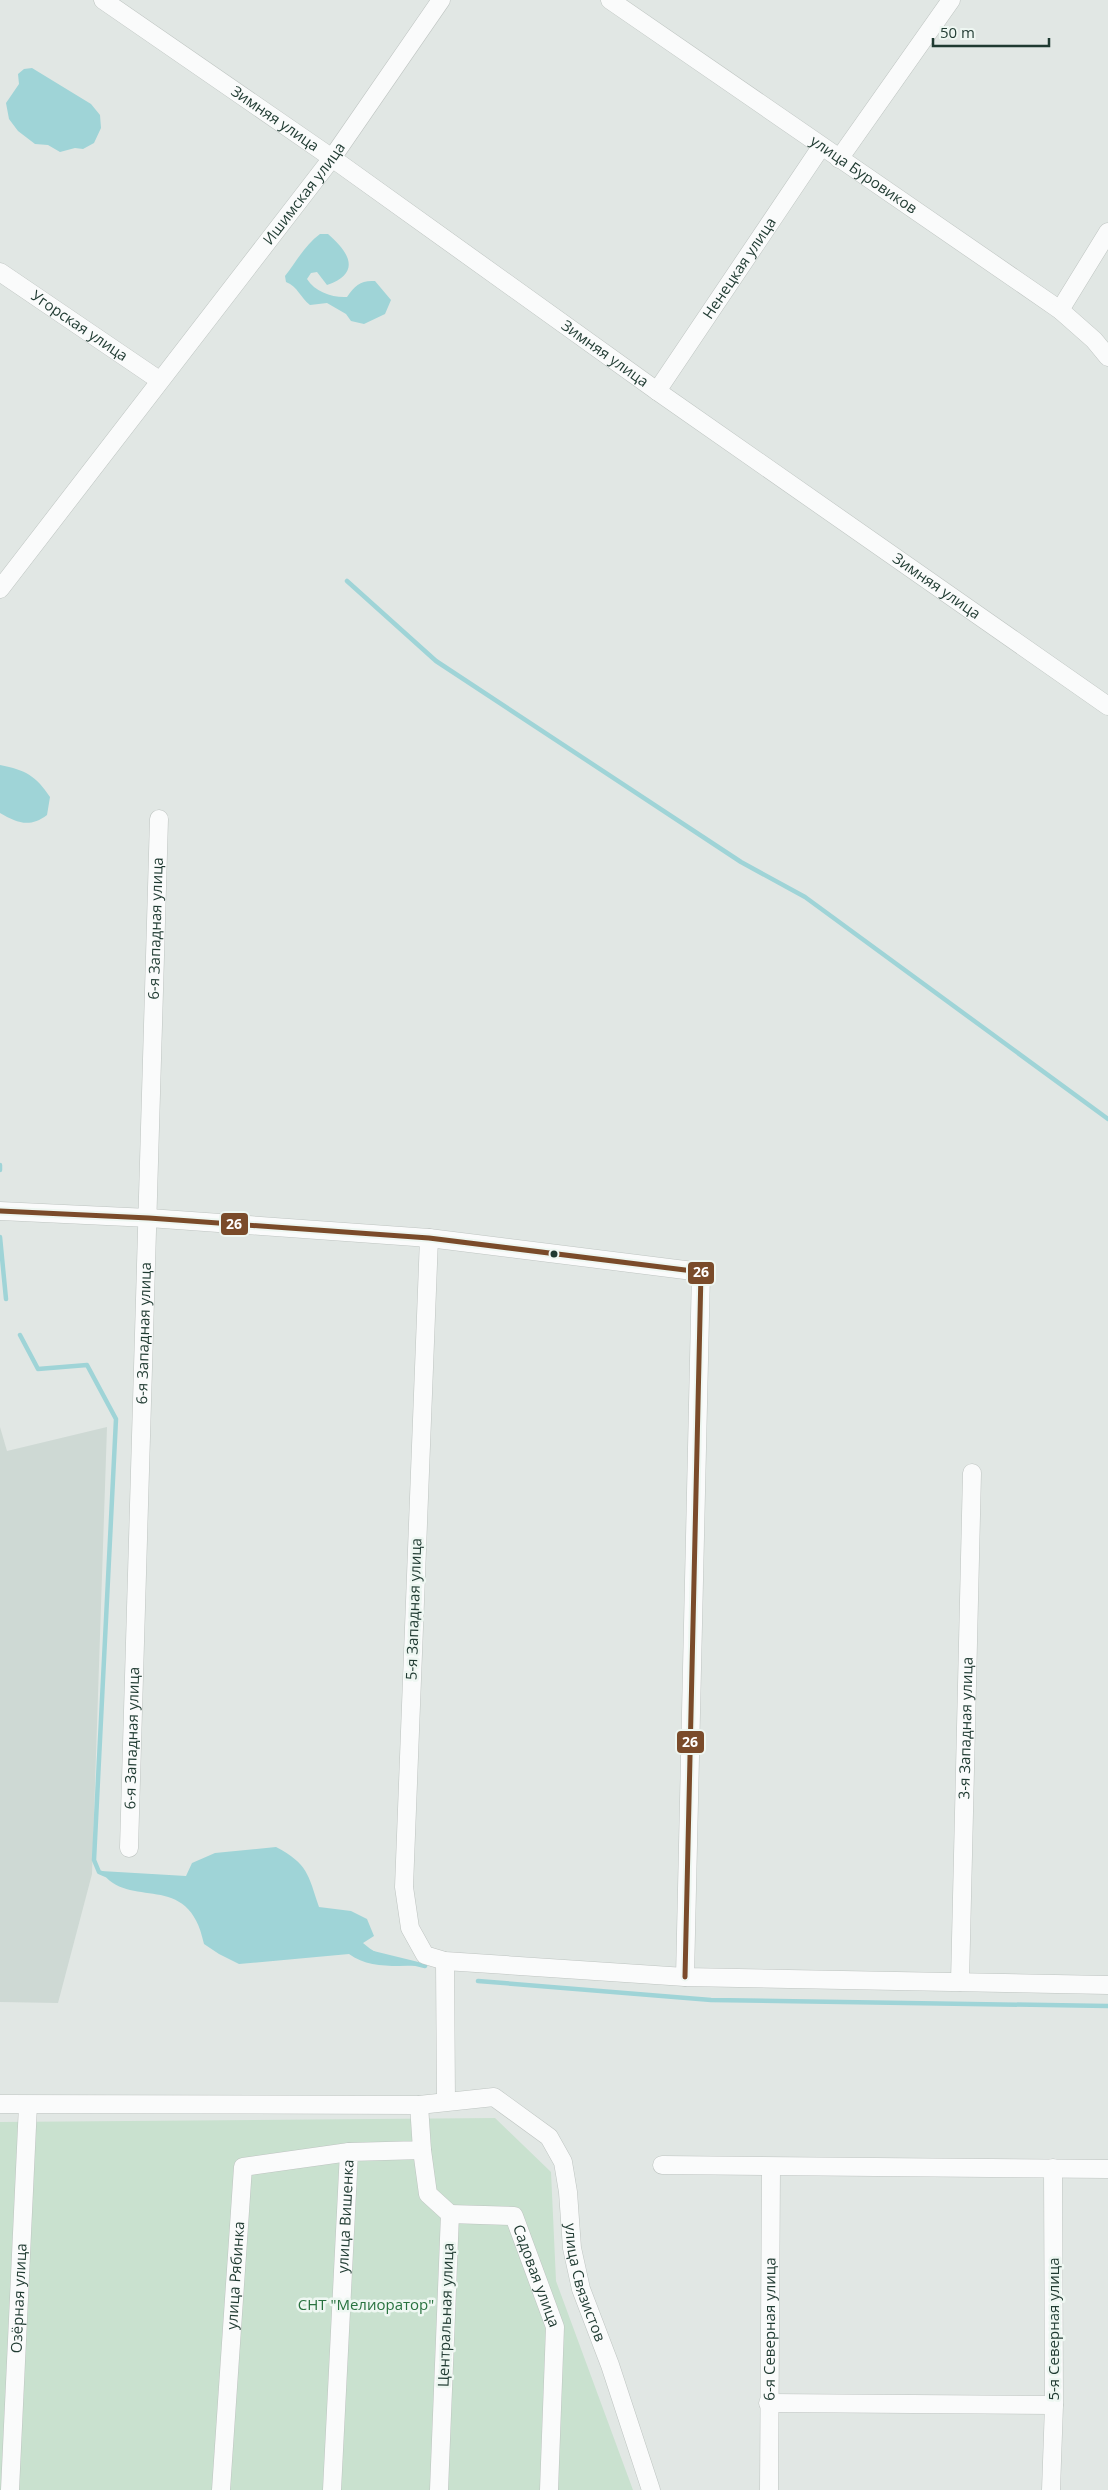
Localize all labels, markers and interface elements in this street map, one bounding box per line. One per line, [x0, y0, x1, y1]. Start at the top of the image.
scale bar [933, 15, 1049, 47]
text: 50 m [940, 22, 975, 42]
street label: Зимняя улица [228, 80, 324, 155]
street label: улица Буровиков [807, 130, 922, 218]
street label: Ишимская улица [258, 138, 349, 248]
street label: Ненецкая улица [697, 213, 780, 322]
street label: Угорская улица [28, 285, 132, 365]
street label: Зимняя улица [558, 315, 653, 391]
street label: Зимняя улица [889, 548, 985, 623]
street label: 6-я Западная улица [143, 857, 167, 1000]
line badge: 26 [220, 1212, 249, 1236]
text: 26 [226, 1214, 242, 1233]
unlabelled marker [549, 1249, 559, 1259]
line badge: 26 [687, 1261, 715, 1285]
street label: 6-я Западная улица [131, 1262, 155, 1405]
text: 26 [693, 1262, 709, 1281]
street label: 5-я Западная улица [401, 1537, 425, 1680]
street label: 3-я Западная улица [953, 1657, 977, 1799]
street label: 6-я Западная улица [119, 1667, 143, 1810]
line badge: 26 [676, 1730, 705, 1754]
text: 26 [682, 1732, 698, 1751]
street label: улица Вишенка [332, 2159, 358, 2274]
street label: улица Рябинка [221, 2221, 248, 2330]
street label: Садовая улица [509, 2222, 565, 2330]
street label: улица Связистов [561, 2222, 611, 2344]
street label: Центральная улица [432, 2242, 458, 2387]
street label: Озёрная улица [5, 2243, 31, 2354]
street label: 6-я Северная улица [759, 2257, 779, 2401]
street label: 5-я Северная улица [1043, 2257, 1063, 2401]
park label: СНТ "Мелиоратор" [298, 2294, 434, 2314]

